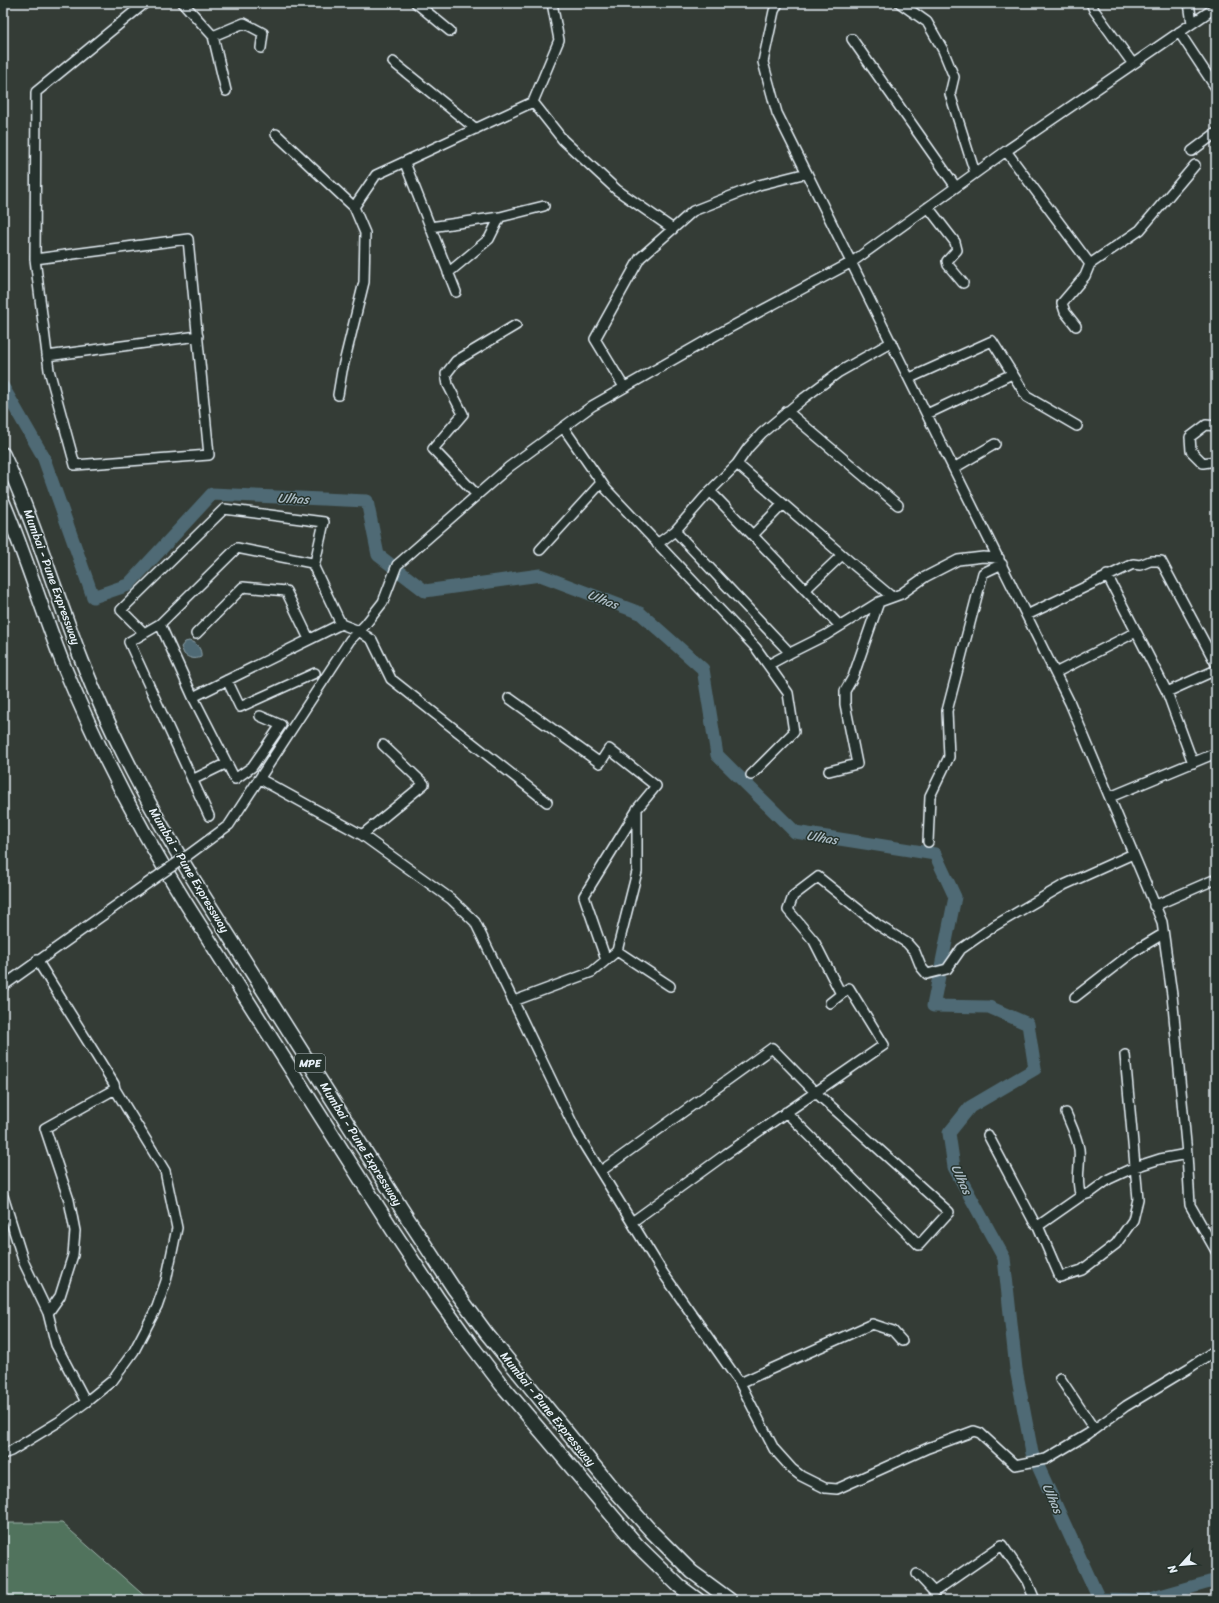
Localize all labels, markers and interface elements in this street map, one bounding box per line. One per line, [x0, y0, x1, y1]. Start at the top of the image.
water label: Ulhas [277, 486, 311, 511]
street label: Mumbai - Pune Expressway [17, 506, 87, 649]
water label: Ulhas [584, 583, 623, 616]
street label: Mumbai - Pune Expressway [143, 803, 236, 938]
water label: Ulhas [805, 824, 841, 852]
road number: MPE [295, 1054, 325, 1072]
street label: Mumbai - Pune Expressway [314, 1077, 409, 1211]
water label: Ulhas [945, 1160, 979, 1200]
street label: Mumbai - Pune Expressway [494, 1346, 602, 1472]
water label: Ulhas [1036, 1479, 1070, 1519]
north arrow [1161, 1545, 1201, 1585]
text: N [1162, 1561, 1183, 1578]

